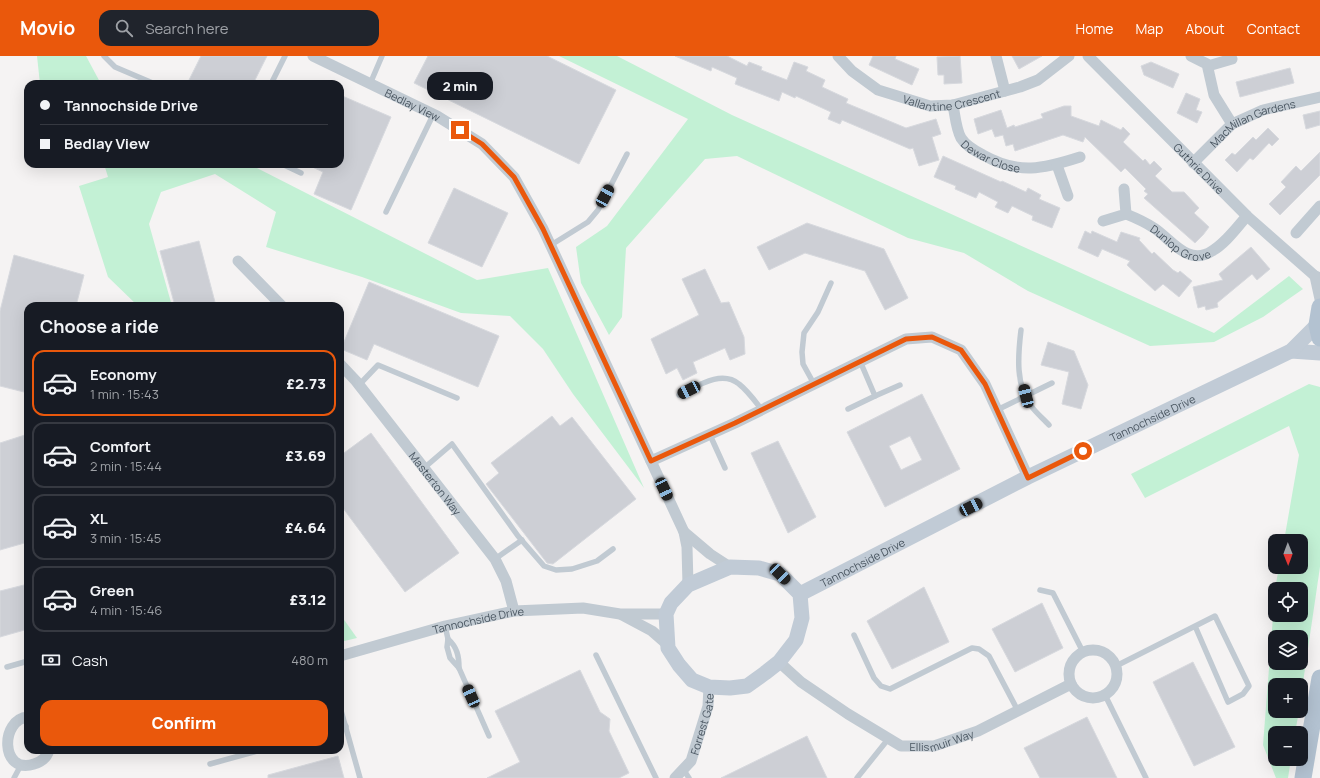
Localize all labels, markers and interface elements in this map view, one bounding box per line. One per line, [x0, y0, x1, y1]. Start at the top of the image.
search box [99, 10, 379, 46]
text: Movio [20, 15, 75, 41]
icon: search [113, 17, 135, 39]
text: Search here [145, 18, 229, 39]
text: Home [1076, 19, 1113, 38]
text: Map [1135, 19, 1163, 38]
text: About [1185, 19, 1225, 38]
text: Contact [1247, 19, 1300, 38]
callout: 2 min [427, 72, 493, 100]
text: 2 min [443, 77, 477, 95]
street label: Bedlay View [383, 85, 444, 124]
street label: Vallantine Crescent [901, 85, 1002, 114]
text: Tannochside Drive [64, 95, 198, 116]
street label: MacMillan Gardens [1206, 95, 1297, 150]
route end [451, 121, 469, 139]
text: Bedlay View [64, 133, 150, 154]
street label: Dewar Close [958, 136, 1022, 175]
street label: Guthrie Drive [1171, 139, 1228, 197]
car [594, 183, 616, 209]
street label: Dunlop Grove [1148, 220, 1214, 264]
text: Choose a ride [40, 314, 159, 338]
text: Economy [90, 364, 157, 385]
icon: car [42, 365, 78, 401]
text: £2.73 [287, 373, 326, 394]
car [676, 379, 702, 401]
car [1017, 383, 1035, 409]
text: 1 min · 15:43 [90, 385, 159, 403]
street label: Tannochside Drive [1107, 390, 1198, 444]
text: Comfort [90, 436, 151, 457]
icon: car [42, 437, 78, 473]
route start [1074, 442, 1092, 460]
text: £3.69 [286, 445, 326, 466]
street label: Masterton Way [406, 448, 465, 518]
text: 2 min · 15:44 [90, 457, 162, 475]
car [653, 476, 675, 502]
car [958, 496, 984, 518]
text: XL [90, 508, 108, 529]
icon: car [42, 509, 78, 545]
text: £4.64 [285, 517, 326, 538]
text: 3 min · 15:45 [90, 529, 161, 547]
street label: Tannochside Drive [817, 534, 908, 590]
north arrow [1268, 534, 1308, 574]
map controls [1268, 534, 1308, 766]
car [767, 561, 793, 587]
text: Green [90, 580, 134, 601]
icon: car [42, 581, 78, 617]
button: locate [1268, 582, 1308, 622]
text: £3.12 [290, 589, 326, 610]
text: 4 min · 15:46 [90, 601, 162, 619]
street label: Tannochside Drive [431, 603, 525, 637]
button: layers [1268, 630, 1308, 670]
icon: cash [40, 649, 62, 671]
text: Cash [72, 650, 108, 671]
text: 480 m [291, 651, 328, 669]
button: + [1268, 678, 1308, 718]
car [461, 683, 481, 709]
street label: Forrest Gate [686, 692, 716, 756]
button: Confirm [40, 700, 328, 746]
street label: Ellismuir Way [910, 725, 976, 755]
button: − [1268, 726, 1308, 766]

